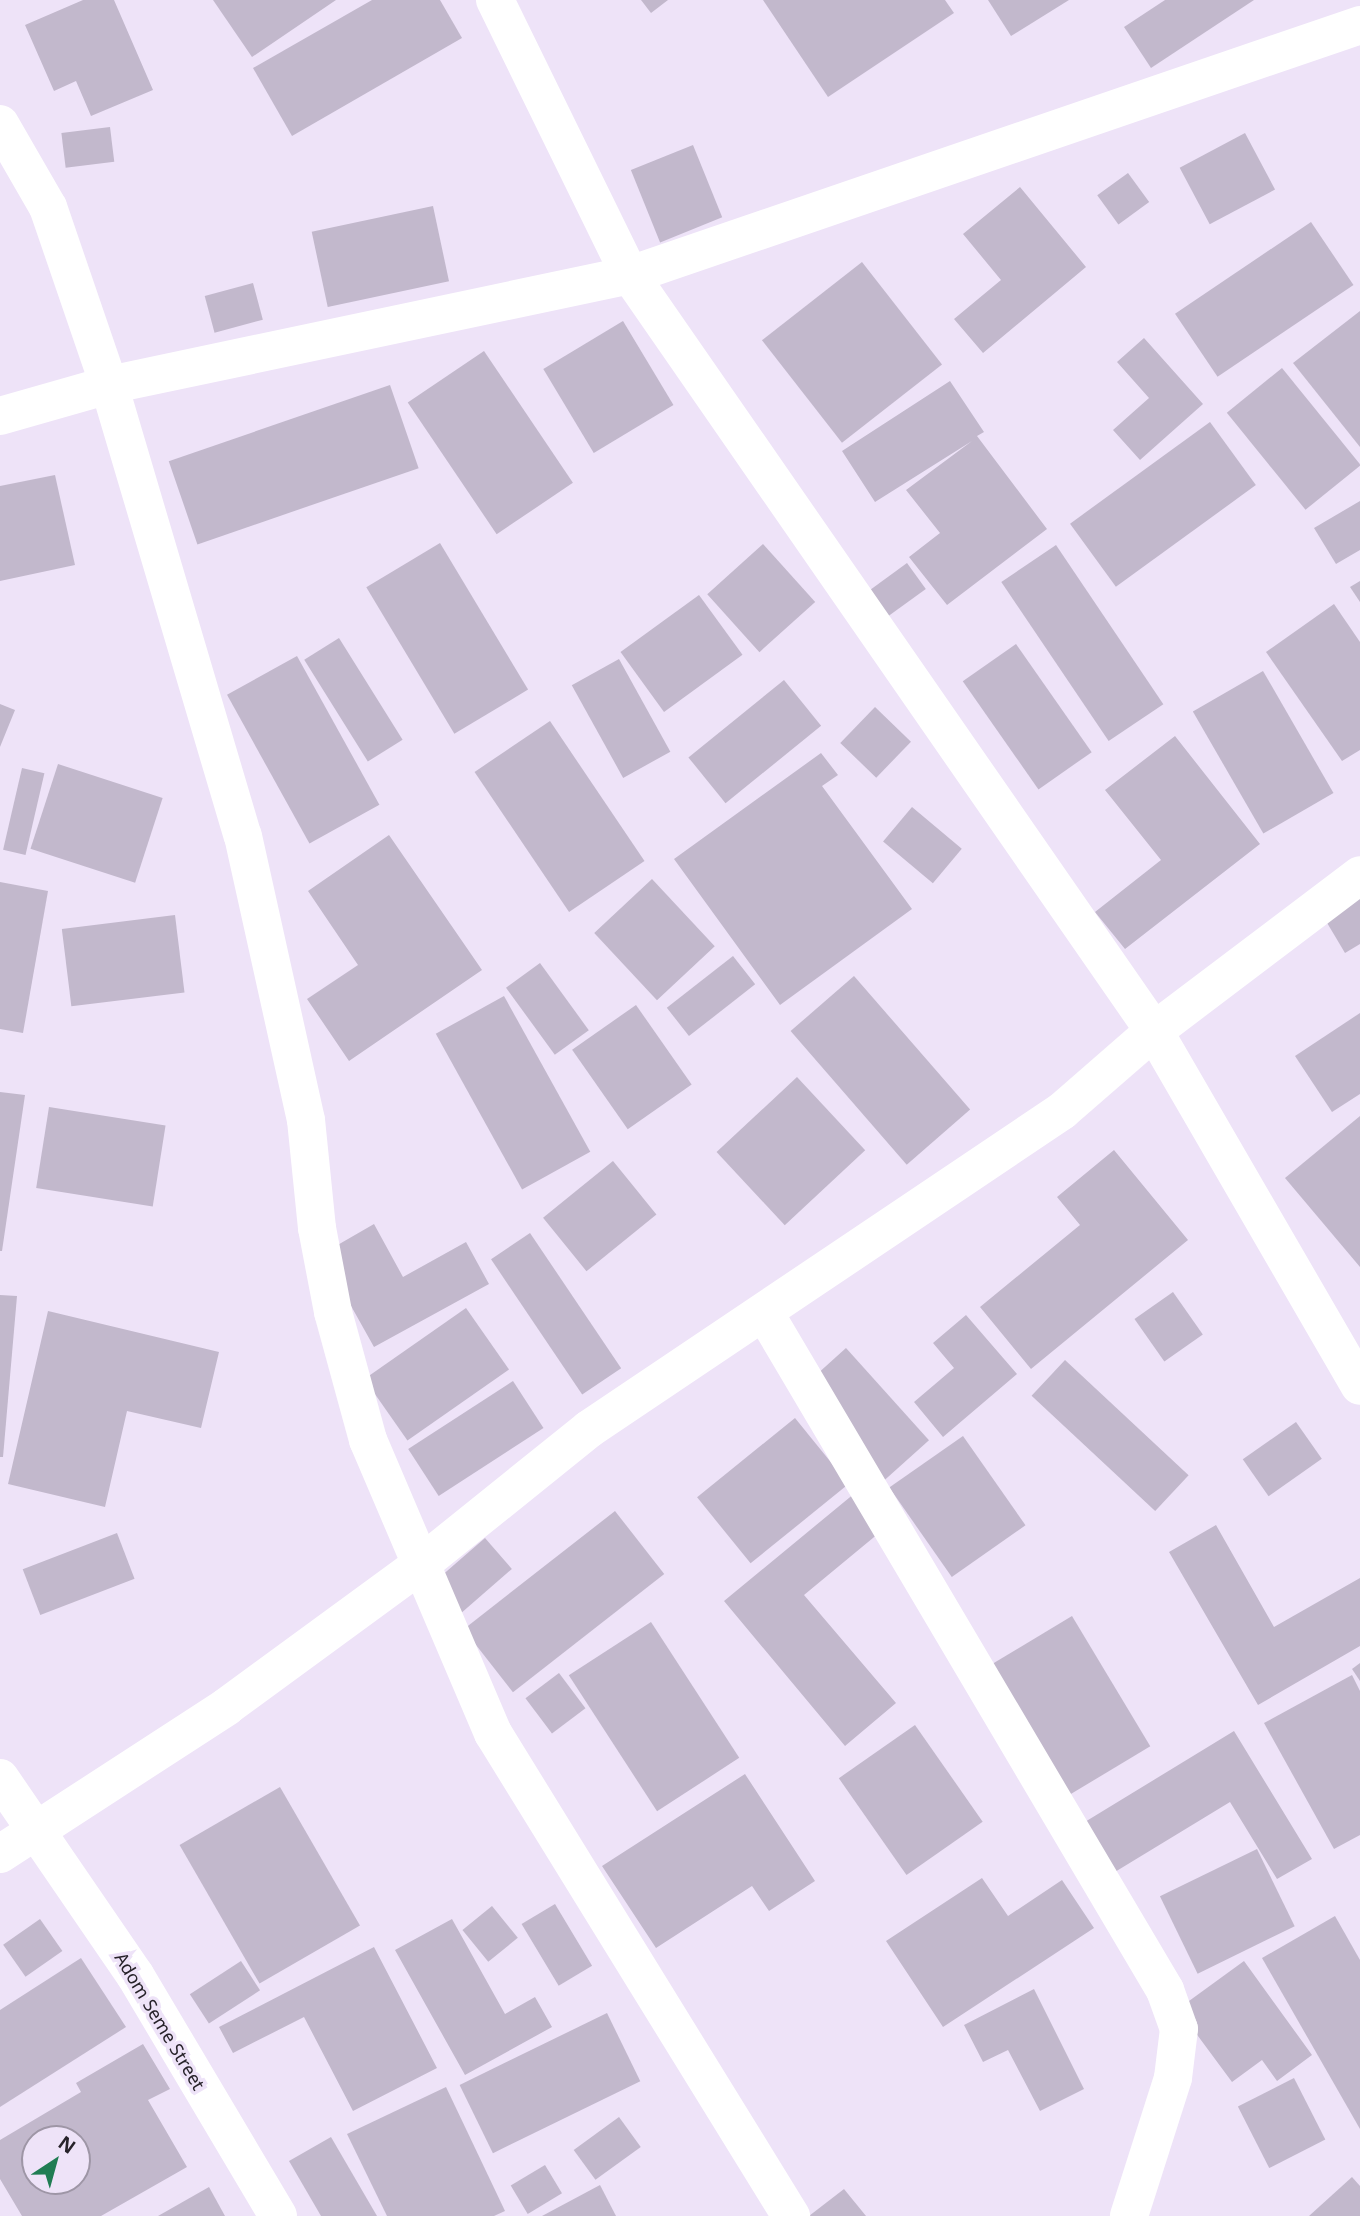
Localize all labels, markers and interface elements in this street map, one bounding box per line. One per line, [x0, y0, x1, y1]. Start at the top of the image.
street label: Adom Seme Street [110, 1948, 210, 2094]
north arrow [21, 2125, 91, 2195]
text: N [53, 2130, 81, 2160]

